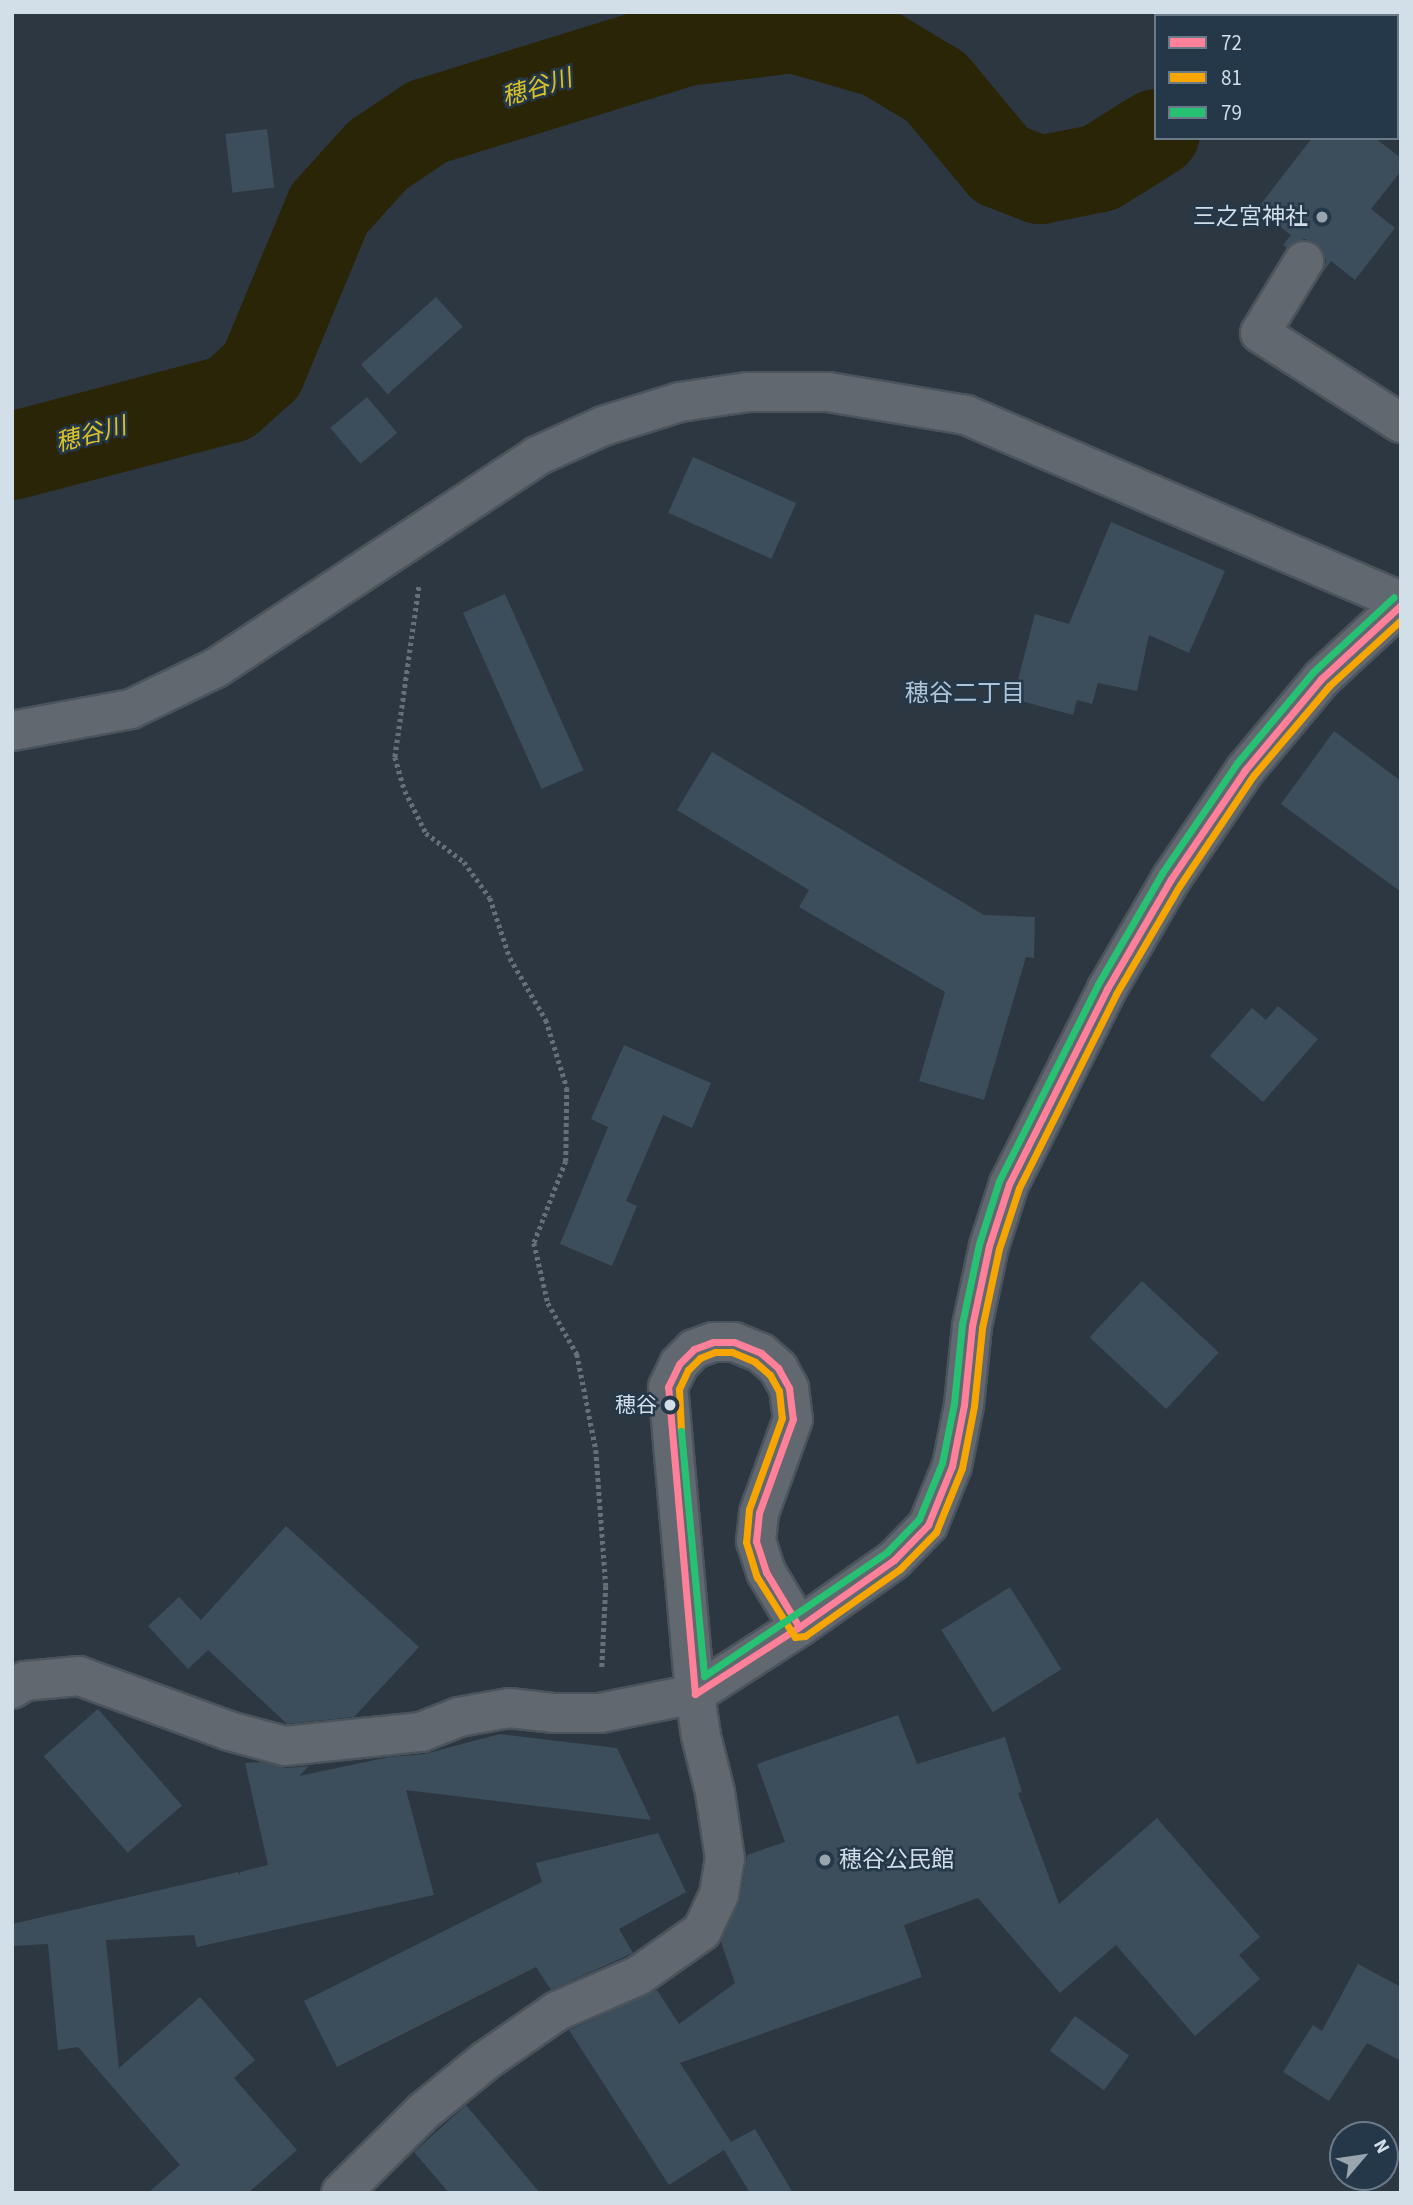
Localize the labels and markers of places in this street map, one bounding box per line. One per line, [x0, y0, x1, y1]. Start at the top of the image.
place label: 三之宮神社 [1193, 203, 1308, 231]
marker: 三之宮神社 [1314, 209, 1330, 225]
place label: 穂谷 [615, 1392, 657, 1418]
marker: 穂谷 [663, 1398, 677, 1412]
place label: 穂谷公民館 [839, 1846, 954, 1874]
marker: 穂谷公民館 [817, 1852, 833, 1868]

